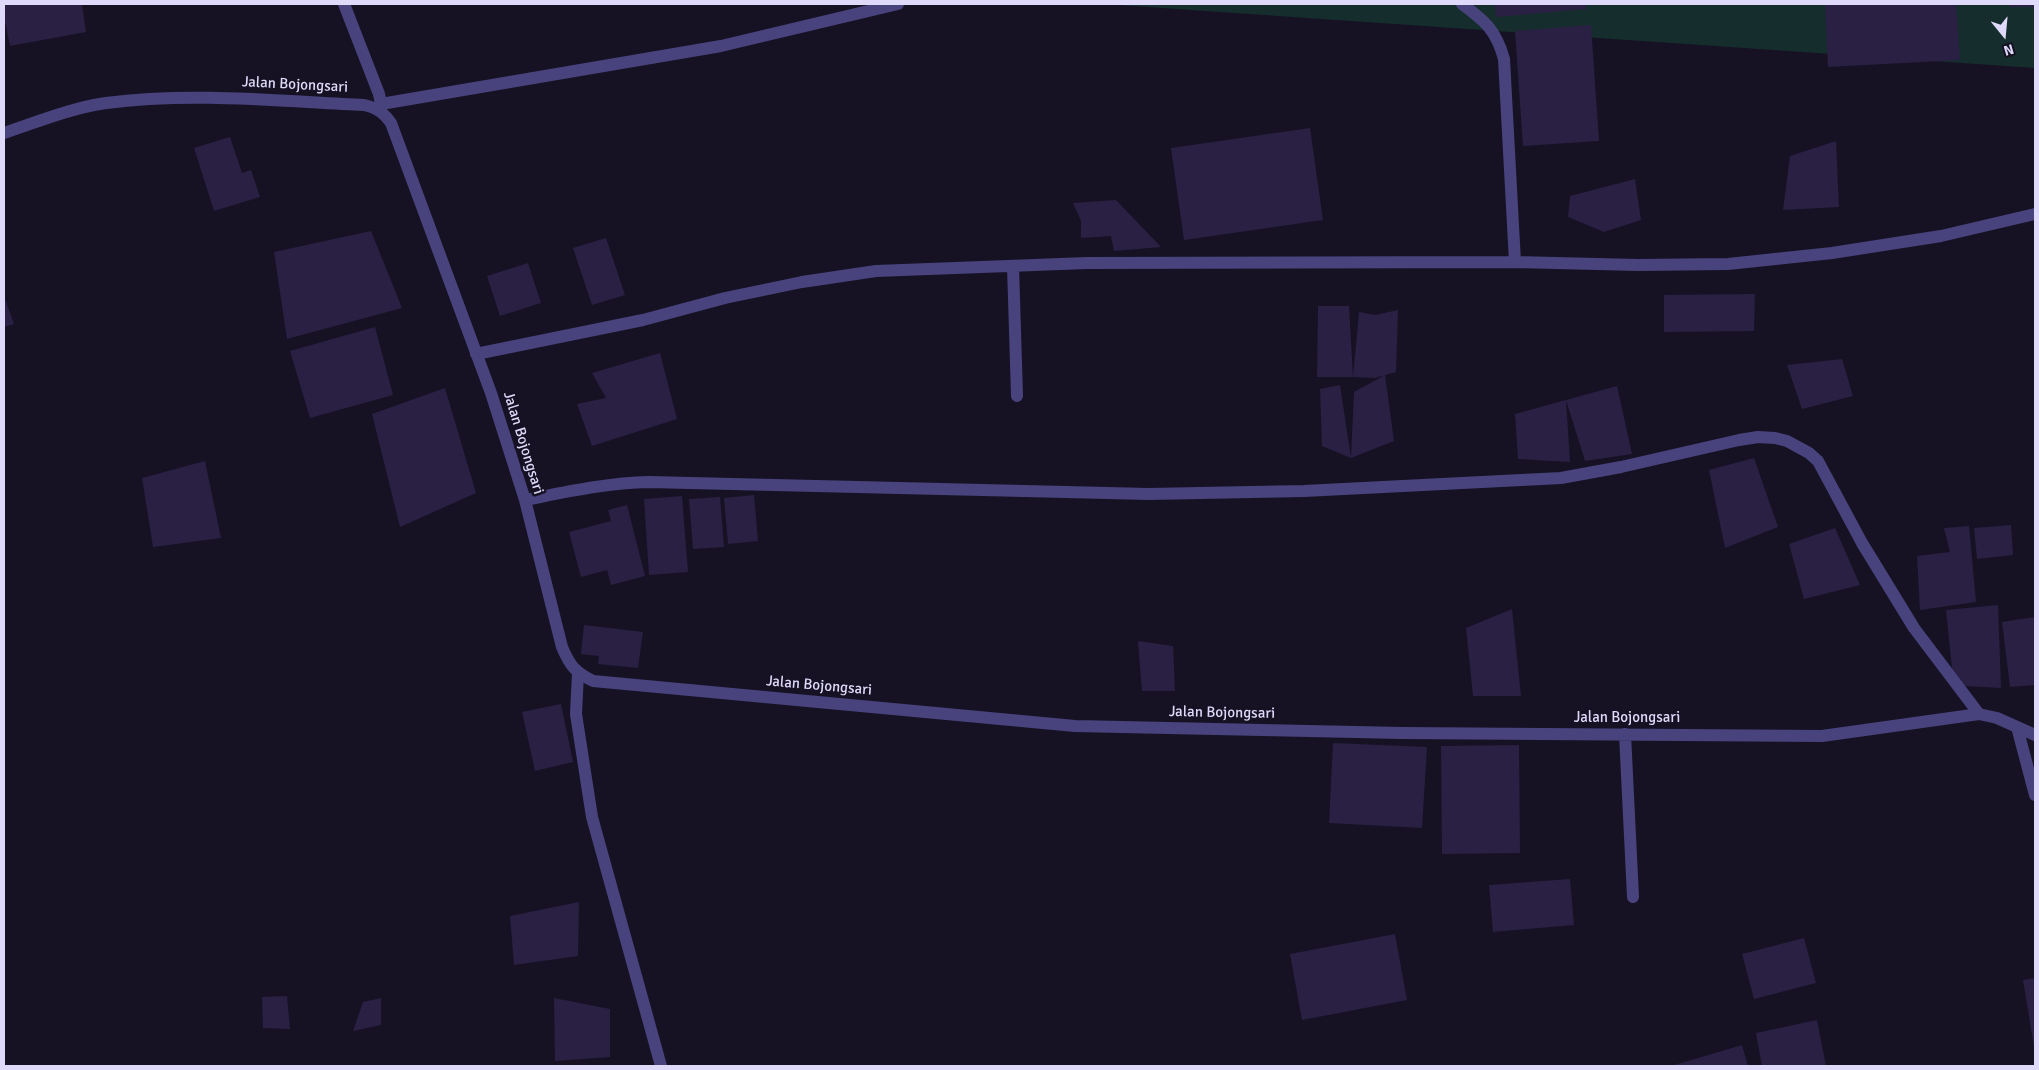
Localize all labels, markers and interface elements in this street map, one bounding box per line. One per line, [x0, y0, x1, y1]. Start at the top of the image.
north arrow [1979, 10, 2029, 60]
text: N [2001, 40, 2016, 59]
street label: Jalan Bojongsari [241, 73, 349, 97]
street label: Jalan Bojongsari [499, 389, 547, 497]
street label: Jalan Bojongsari [765, 672, 873, 700]
street label: Jalan Bojongsari [1169, 703, 1275, 723]
street label: Jalan Bojongsari [1574, 709, 1680, 727]

